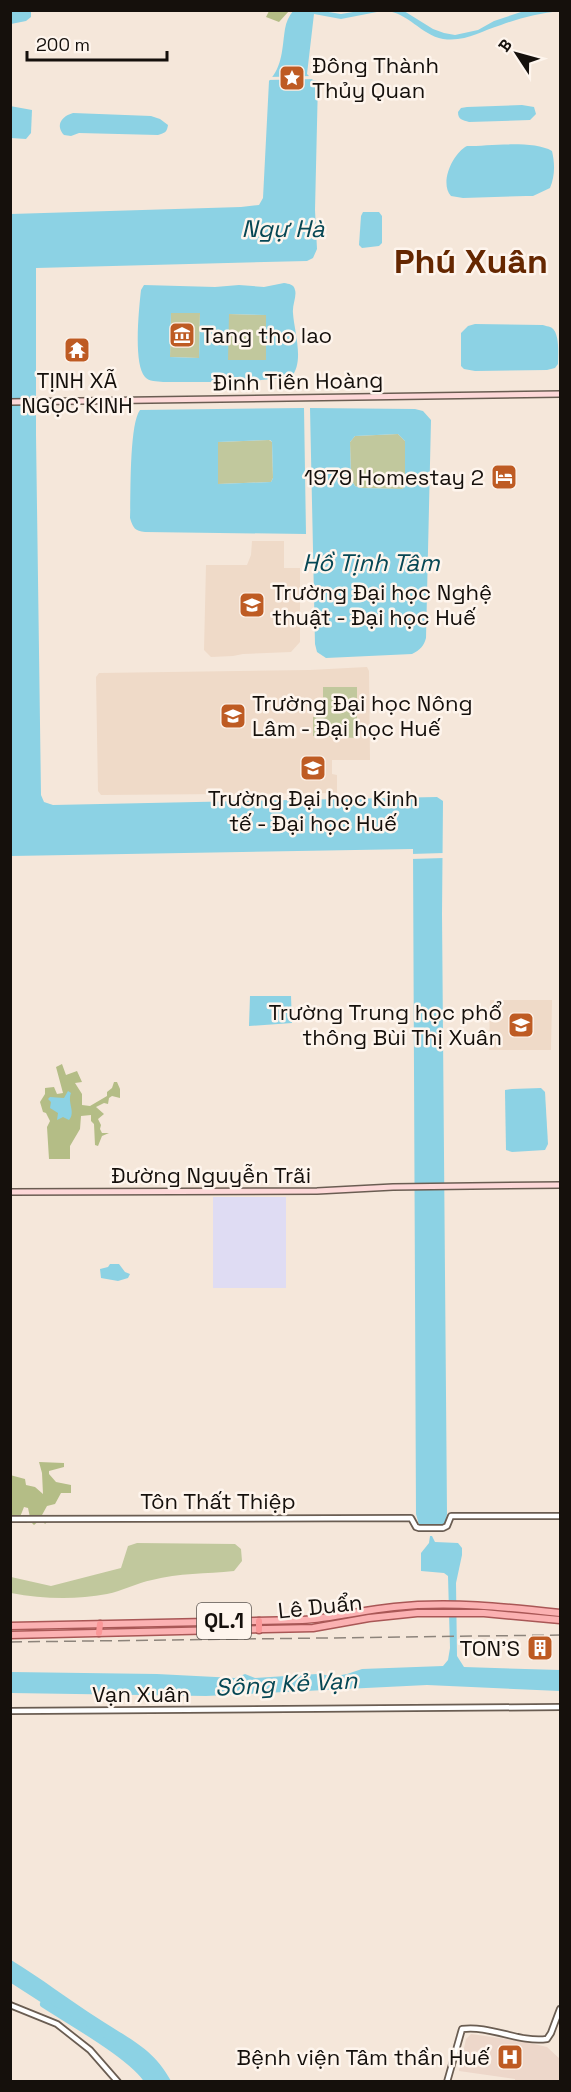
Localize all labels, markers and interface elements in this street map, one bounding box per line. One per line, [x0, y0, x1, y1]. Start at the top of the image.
scale bar [27, 24, 166, 62]
north arrow [487, 24, 547, 84]
text: 200 m [36, 33, 90, 56]
text: B [494, 35, 517, 56]
place label: Đông Thành Thủy Quan [312, 51, 439, 104]
place icon: Đông Thành Thủy Quan [277, 63, 307, 93]
water label: Ngự Hà [242, 213, 325, 244]
district label: Phú Xuân [394, 240, 548, 283]
museum icon: Tang tho lao [167, 320, 197, 350]
place label: Tang tho lao [201, 321, 332, 349]
temple icon: TỊNH XÃ NGỌC KINH [62, 335, 92, 365]
place label: TỊNH XÃ NGỌC KINH [21, 366, 133, 419]
street label: Đinh Tiên Hoàng [212, 366, 384, 396]
hotel icon: 1979 Homestay 2 [489, 462, 519, 492]
place label: 1979 Homestay 2 [304, 463, 484, 491]
water label: Hồ Tịnh Tâm [302, 547, 441, 578]
place label: Trường Đại học Nghệ thuật - Đại học Huế [272, 578, 492, 631]
school or university icon: Trường Đại học Nghệ thuật - Đại học Huế [237, 590, 267, 620]
place label: Trường Đại học Nông Lâm - Đại học Huế [252, 689, 473, 742]
school or university icon: Trường Đại học Nông Lâm - Đại học Huế [218, 701, 248, 731]
school or university icon: Trường Đại học Kinh tế - Đại học Huế [298, 753, 328, 783]
place label: Trường Đại học Kinh tế - Đại học Huế [208, 784, 418, 837]
place label: Trường Trung học phổ thông Bùi Thị Xuân [268, 998, 502, 1051]
school or university icon: Trường Trung học phổ thông Bùi Thị Xuân [506, 1010, 536, 1040]
street label: Đường Nguyễn Trãi [111, 1161, 311, 1189]
street label: Tôn Thất Thiệp [140, 1487, 296, 1515]
street label: Lê Duẩn [276, 1588, 364, 1624]
road number: QL.1 [197, 1603, 251, 1639]
building icon: TON'S [525, 1633, 555, 1663]
place label: TON'S [459, 1634, 520, 1662]
water label: Sông Kẻ Vạn [214, 1664, 359, 1703]
street label: Vạn Xuân [92, 1680, 190, 1708]
hospital icon: Bệnh viện Tâm thần Huế [495, 2042, 525, 2072]
place label: Bệnh viện Tâm thần Huế [236, 2043, 490, 2071]

